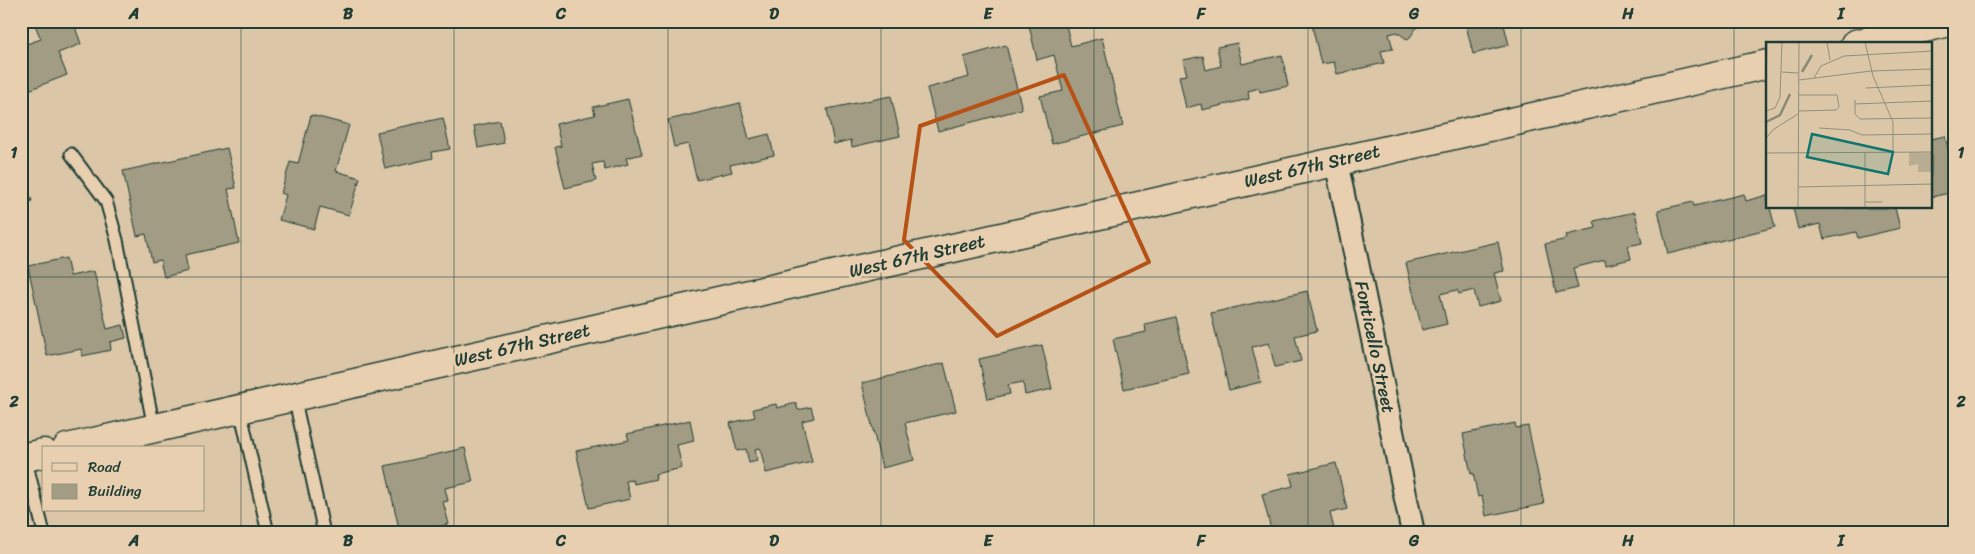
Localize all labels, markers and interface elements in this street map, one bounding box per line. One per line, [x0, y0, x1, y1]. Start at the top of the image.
text: A [128, 0, 139, 28]
text: B [343, 0, 354, 28]
text: C [555, 0, 567, 28]
text: D [769, 0, 779, 28]
text: E [984, 0, 994, 28]
text: F [1196, 0, 1207, 28]
text: G [1408, 0, 1420, 28]
text: H [1621, 0, 1634, 28]
text: I [1837, 0, 1846, 28]
inset map [1766, 42, 1932, 209]
street label: West 67th Street [1241, 135, 1383, 197]
text: 1 [11, 138, 18, 167]
text: 1 [1958, 138, 1965, 167]
street label: West 67th Street [846, 225, 988, 287]
street label: Fonticello Street [1345, 278, 1405, 416]
street label: West 67th Street [451, 314, 593, 376]
text: 2 [8, 387, 19, 416]
text: 2 [1955, 387, 1966, 416]
legend [42, 446, 205, 512]
text: Road [88, 454, 121, 480]
text: Building [88, 478, 142, 504]
text: A [128, 526, 139, 554]
text: B [343, 526, 354, 554]
text: C [555, 526, 567, 554]
text: D [769, 526, 779, 554]
text: E [984, 526, 994, 554]
text: F [1196, 526, 1207, 554]
text: G [1408, 526, 1420, 554]
text: H [1621, 526, 1634, 554]
text: I [1837, 526, 1846, 554]

